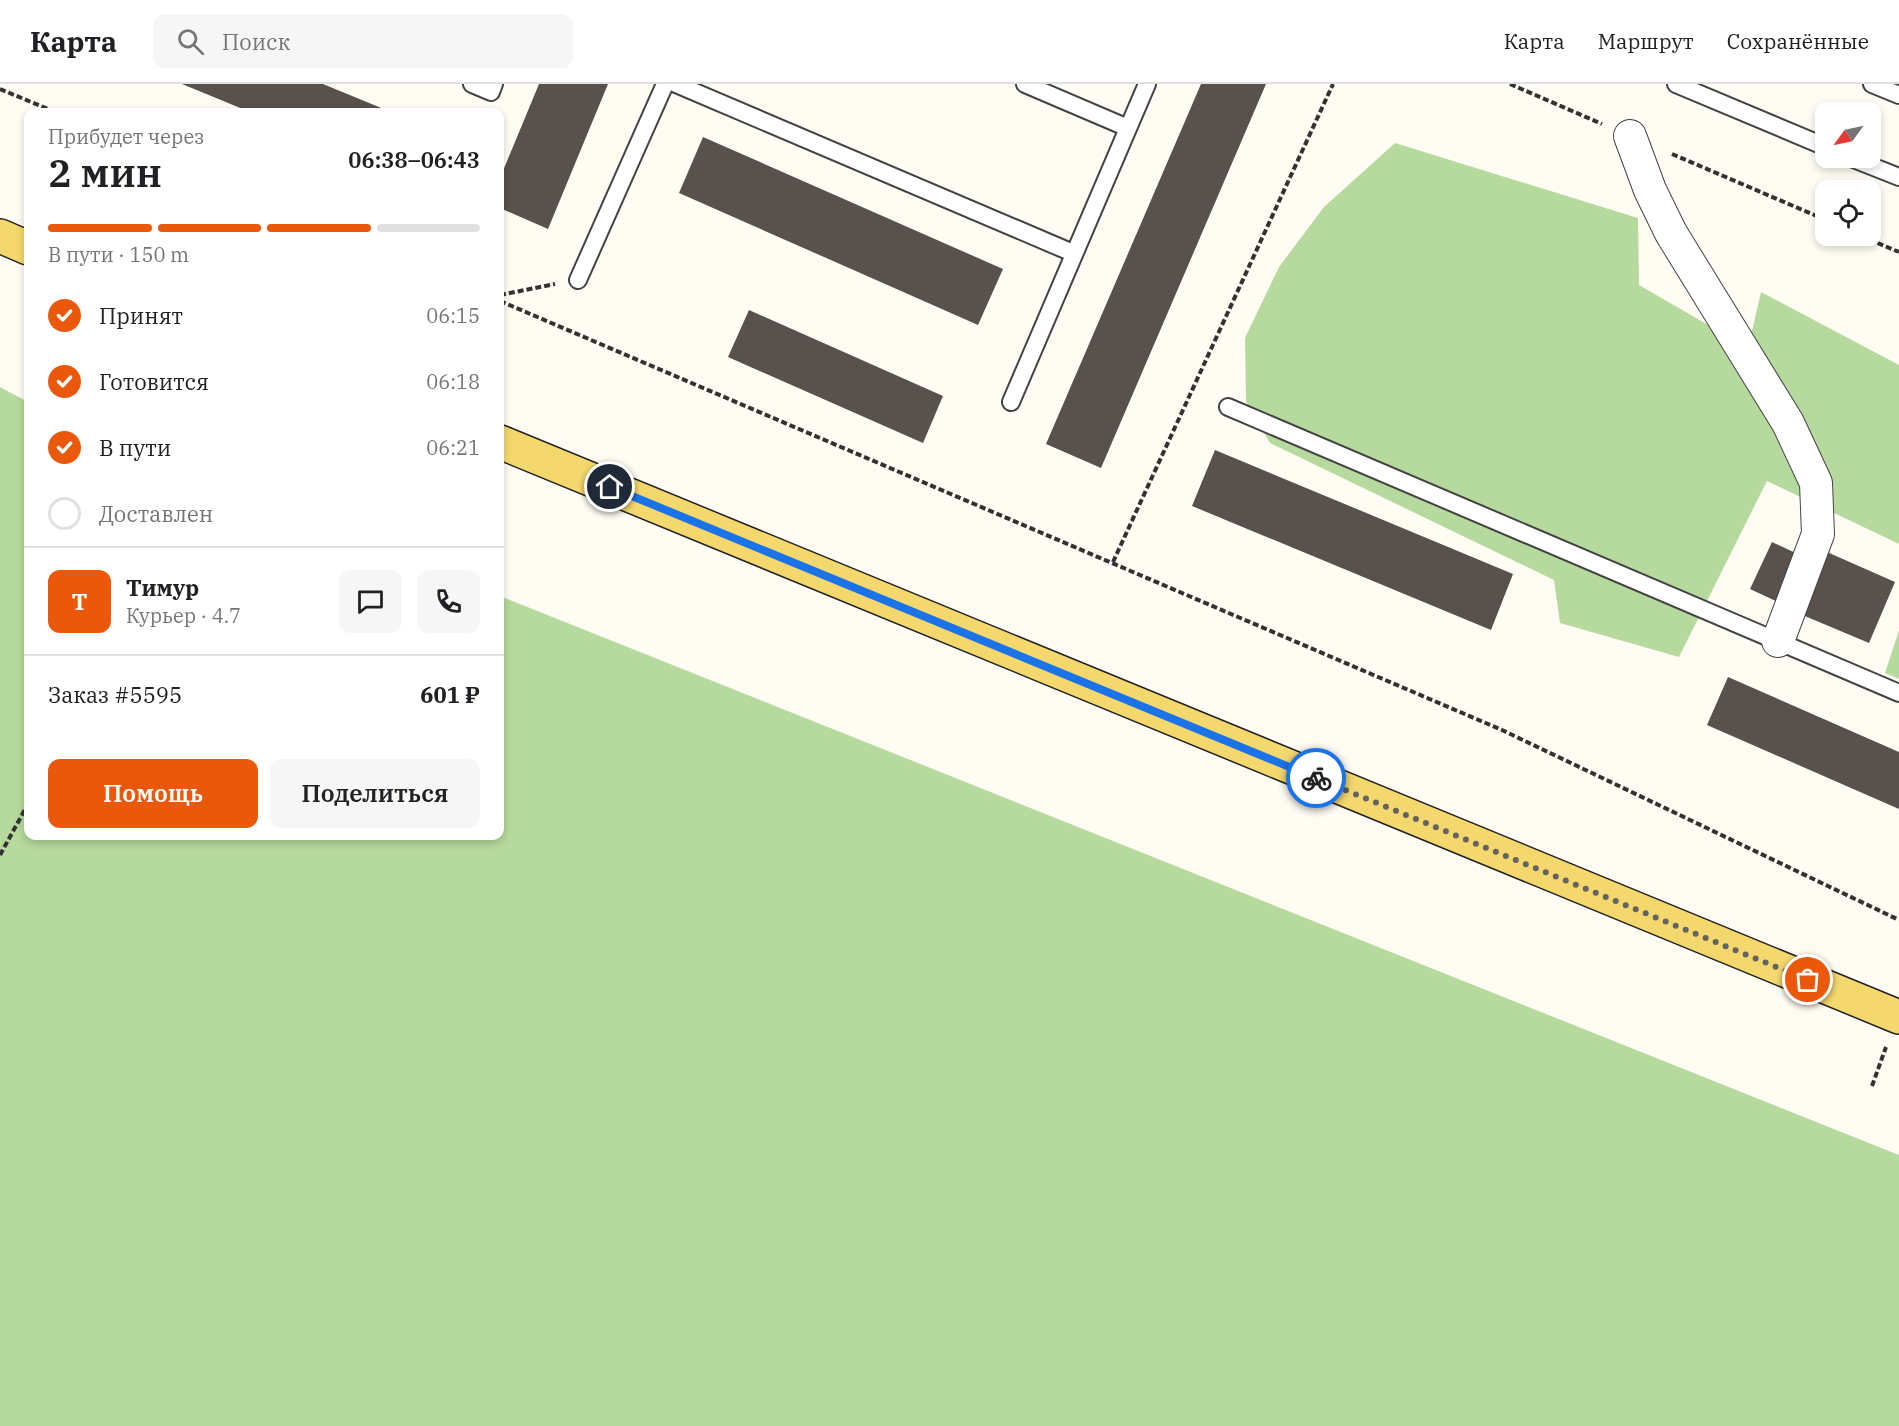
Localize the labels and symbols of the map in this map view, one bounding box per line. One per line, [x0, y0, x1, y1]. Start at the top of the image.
north arrow [1815, 102, 1881, 168]
pin [584, 461, 635, 512]
courier [1286, 748, 1346, 808]
pin [1782, 954, 1833, 1005]

